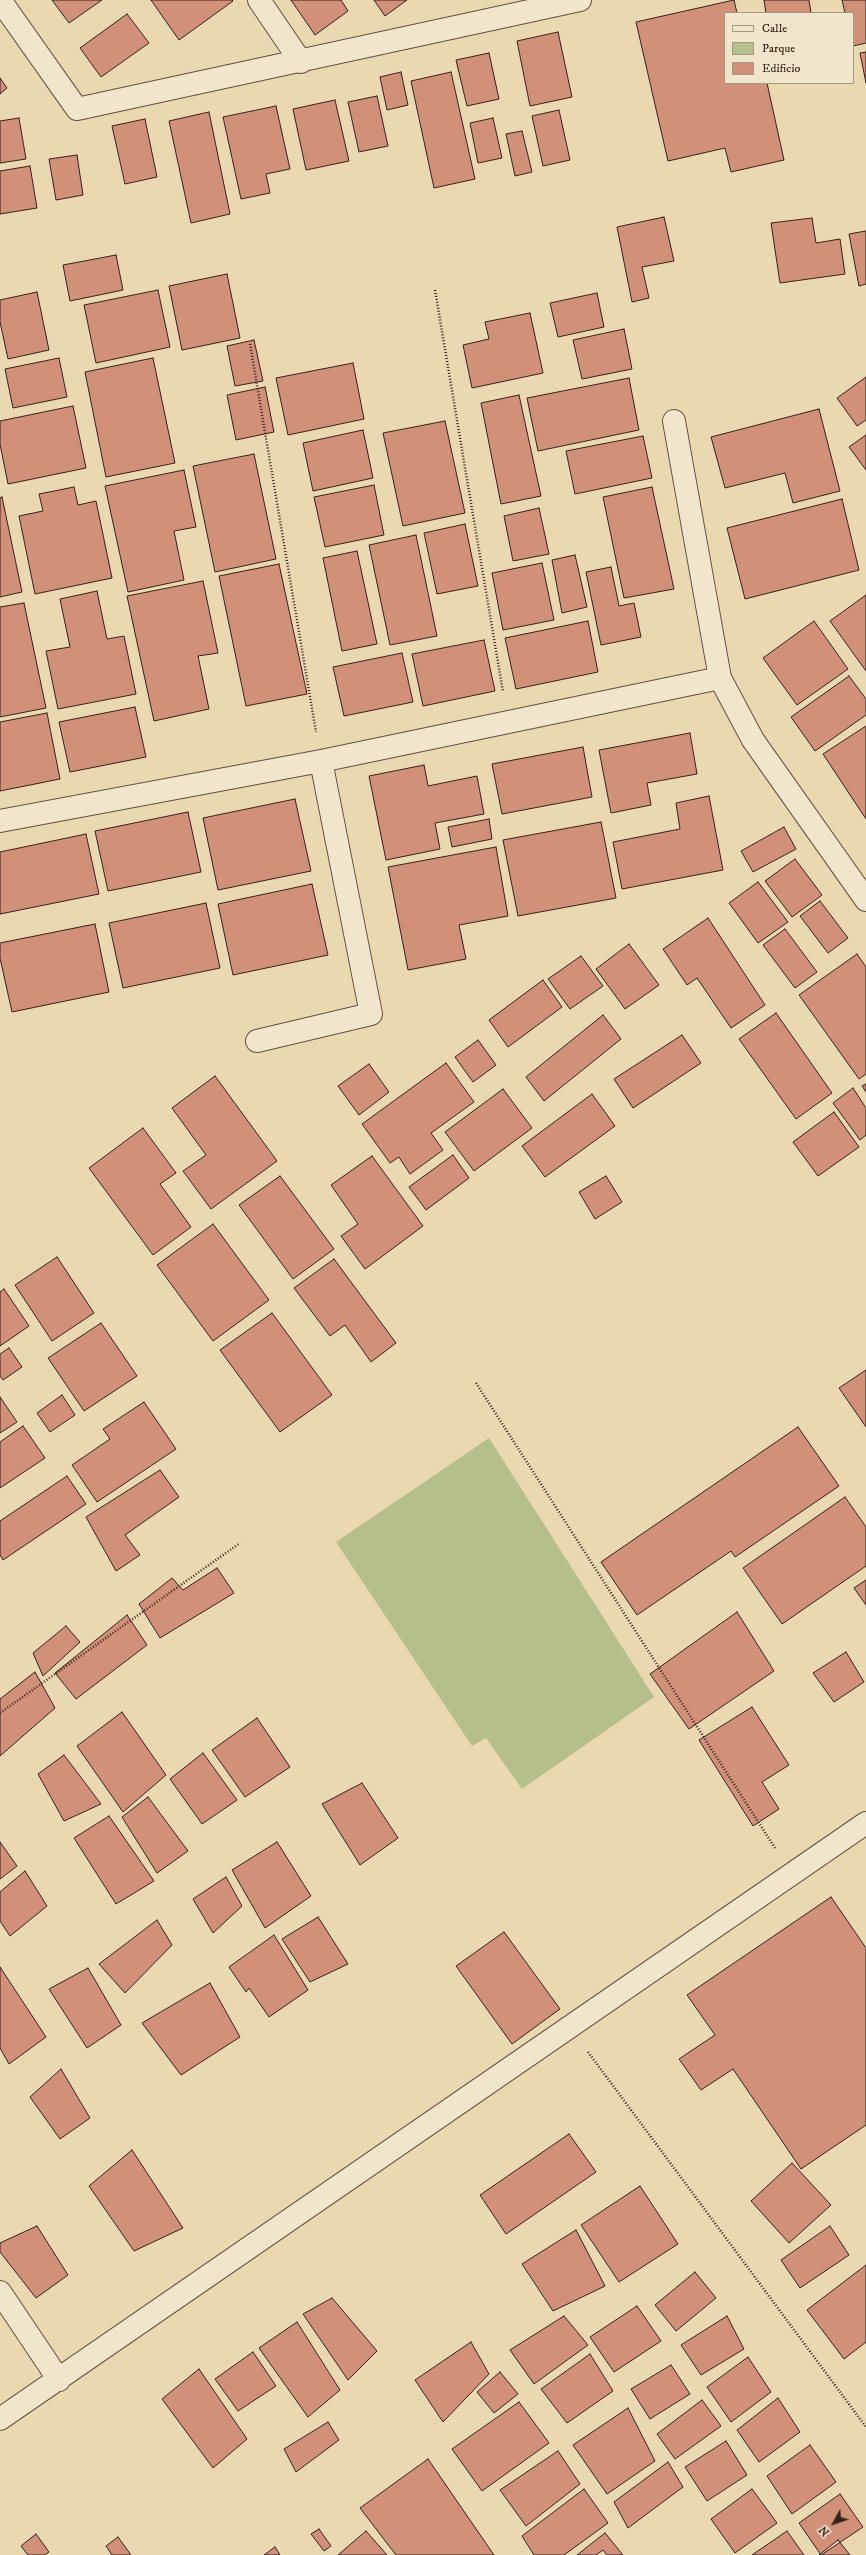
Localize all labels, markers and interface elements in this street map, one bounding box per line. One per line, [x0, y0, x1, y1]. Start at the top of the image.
legend [724, 12, 854, 84]
text: Calle [762, 21, 787, 36]
text: Parque [762, 41, 795, 56]
text: Edificio [762, 61, 800, 76]
north arrow [814, 2503, 854, 2543]
text: N [817, 2523, 833, 2539]

